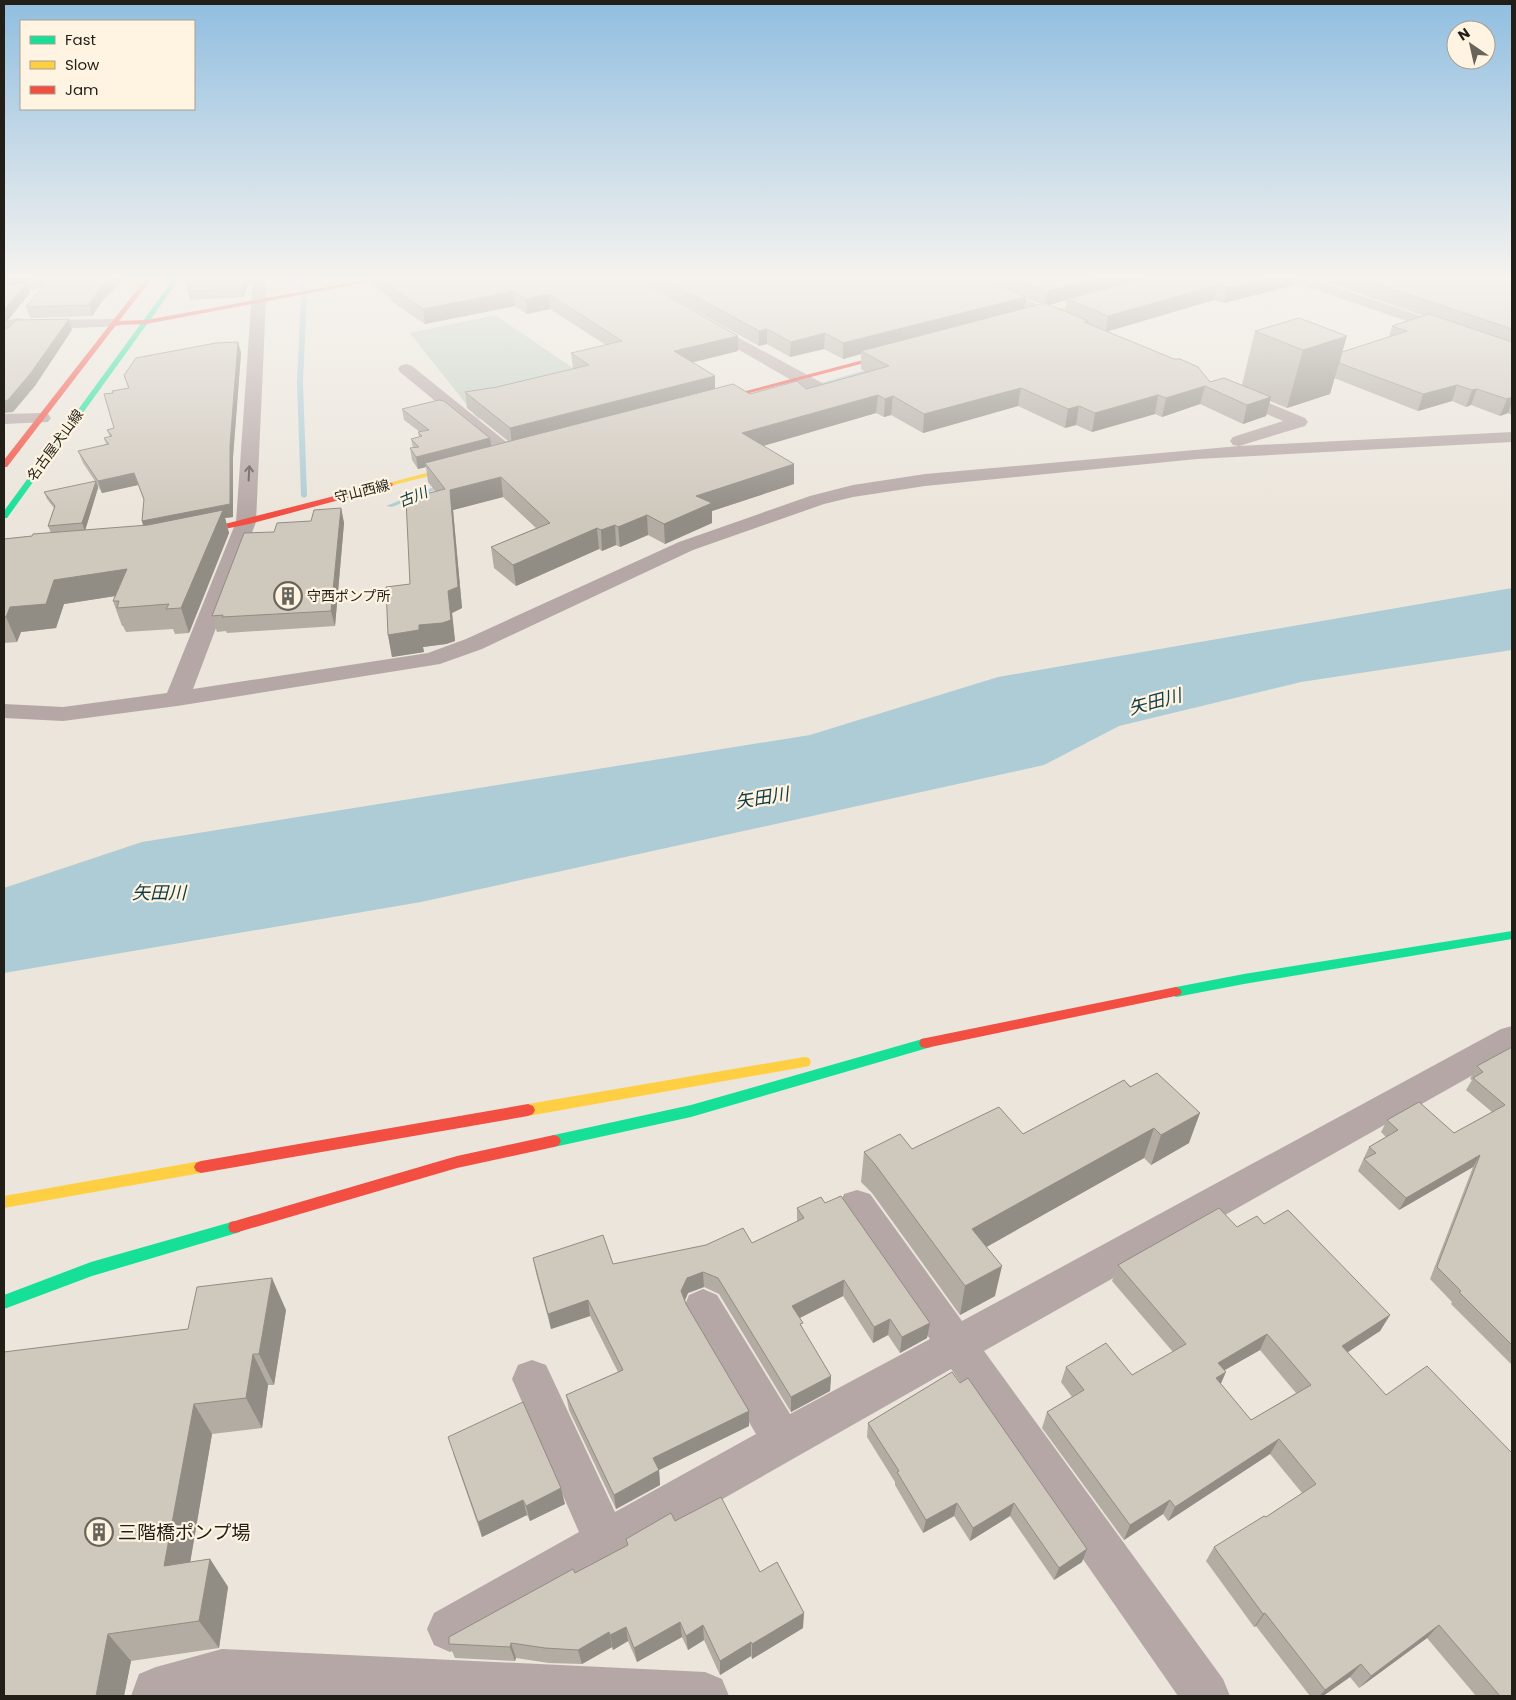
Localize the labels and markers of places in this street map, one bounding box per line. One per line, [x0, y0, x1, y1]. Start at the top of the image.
building icon: 守西ポンプ所 [273, 581, 303, 611]
place label: 守西ポンプ所 [307, 586, 391, 606]
building icon: 三階橋ポンプ場 [84, 1517, 114, 1547]
place label: 三階橋ポンプ場 [118, 1519, 250, 1546]

